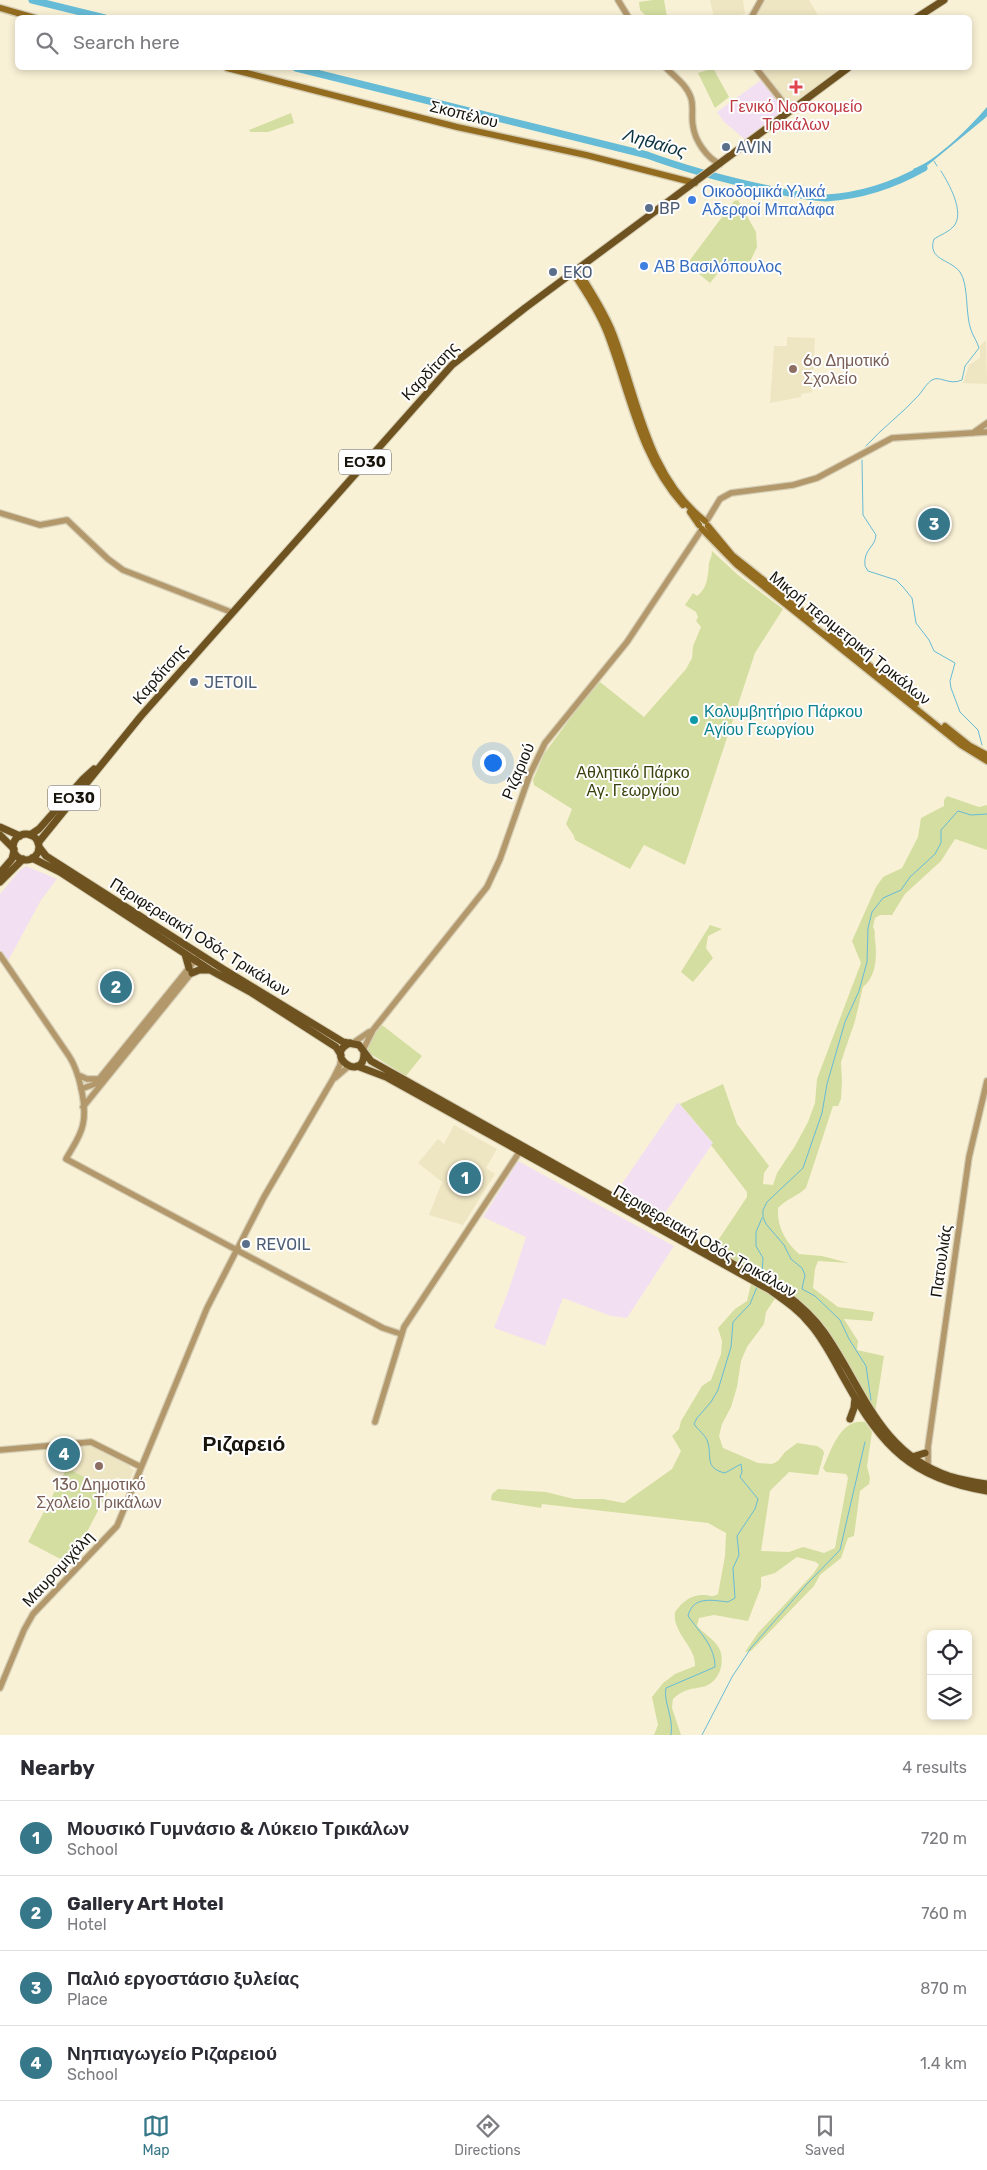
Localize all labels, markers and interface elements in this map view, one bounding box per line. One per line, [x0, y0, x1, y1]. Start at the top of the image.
search box [15, 15, 972, 70]
icon: search [33, 29, 61, 57]
text: Search here [73, 31, 180, 54]
marker: Γενικό Νοσοκομείο Τρικάλων [789, 80, 803, 94]
street label: Σκοπέλου [428, 96, 500, 132]
place label: Γενικό Νοσοκομείο Τρικάλων [730, 97, 863, 134]
water label: Ληθαίος [620, 123, 689, 163]
place label: AVIN [736, 138, 772, 157]
marker: AVIN [720, 141, 732, 153]
place label: Οικοδομικά Υλικά Αδερφοί Μπαλάφα [702, 182, 835, 219]
marker: Οικοδομικά Υλικά Αδερφοί Μπαλάφα [686, 194, 698, 206]
place label: BP [659, 199, 680, 218]
marker: BP [643, 202, 655, 214]
place label: ΑΒ Βασιλόπουλος [654, 257, 782, 276]
marker: ΑΒ Βασιλόπουλος [638, 260, 650, 272]
place label: EKO [563, 263, 593, 282]
marker: EKO [547, 266, 559, 278]
street label: Καρδίτσης [398, 338, 463, 404]
place label: 6ο Δημοτικό Σχολείο [803, 351, 890, 388]
marker: 6ο Δημοτικό Σχολείο [787, 363, 799, 375]
road number: ΕΟ30 [339, 450, 391, 474]
pin: 3 [918, 505, 950, 543]
street label: Μικρή περιμετρική Τρικάλων [766, 567, 934, 709]
street label: Καρδίτσης [129, 640, 192, 708]
place label: JETOIL [204, 673, 257, 692]
marker: JETOIL [188, 676, 200, 688]
place label: Κολυμβητήριο Πάρκου Αγίου Γεωργίου [704, 702, 863, 739]
marker: Κολυμβητήριο Πάρκου Αγίου Γεωργίου [688, 714, 700, 726]
street label: Ριζαριού [498, 740, 538, 802]
your location [480, 750, 506, 776]
park label: Αθλητικό Πάρκο Αγ. Γεωργίου [576, 763, 690, 800]
road number: ΕΟ30 [48, 786, 100, 810]
street label: Περιφερειακή Οδός Τρικάλων [107, 874, 293, 1000]
pin: 2 [100, 968, 132, 1006]
pin: 1 [449, 1159, 481, 1197]
street label: Περιφερειακή Οδός Τρικάλων [610, 1181, 800, 1301]
street label: Πατουλιάς [927, 1223, 956, 1298]
place label: REVOIL [256, 1235, 310, 1254]
marker: REVOIL [240, 1238, 252, 1250]
district label: Ριζαρειό [203, 1431, 285, 1456]
pin: 4 [48, 1435, 80, 1473]
marker: 13ο Δημοτικό Σχολείο Τρικάλων [93, 1460, 105, 1472]
place label: 13ο Δημοτικό Σχολείο Τρικάλων [36, 1475, 162, 1512]
street label: Μαυρομιχάλη [18, 1527, 98, 1611]
map controls [927, 1630, 972, 1720]
button: locate [927, 1630, 972, 1675]
button: layers [927, 1675, 972, 1720]
text: Nearby [20, 1755, 95, 1780]
text: 4 results [902, 1758, 967, 1777]
text: Μουσικό Γυμνάσιο & Λύκειο Τρικάλων [67, 1817, 409, 1840]
text: 1 [32, 1829, 40, 1848]
text: 720 m [921, 1829, 967, 1848]
text: School [67, 1840, 118, 1859]
text: Gallery Art Hotel [67, 1892, 224, 1915]
text: 2 [31, 1904, 41, 1923]
text: 760 m [921, 1904, 967, 1923]
text: Hotel [67, 1915, 107, 1934]
text: Παλιό εργοστάσιο ξυλείας [67, 1967, 299, 1990]
text: 3 [31, 1979, 41, 1998]
text: 870 m [920, 1979, 967, 1998]
text: Place [67, 1990, 108, 2009]
text: Νηπιαγωγείο Ριζαρειού [67, 2042, 277, 2065]
text: 4 [31, 2054, 41, 2073]
text: 1.4 km [920, 2054, 967, 2073]
text: School [67, 2065, 118, 2084]
tab: Map [142, 2112, 170, 2159]
tab: Directions [454, 2112, 521, 2159]
tab: Saved [805, 2112, 845, 2159]

